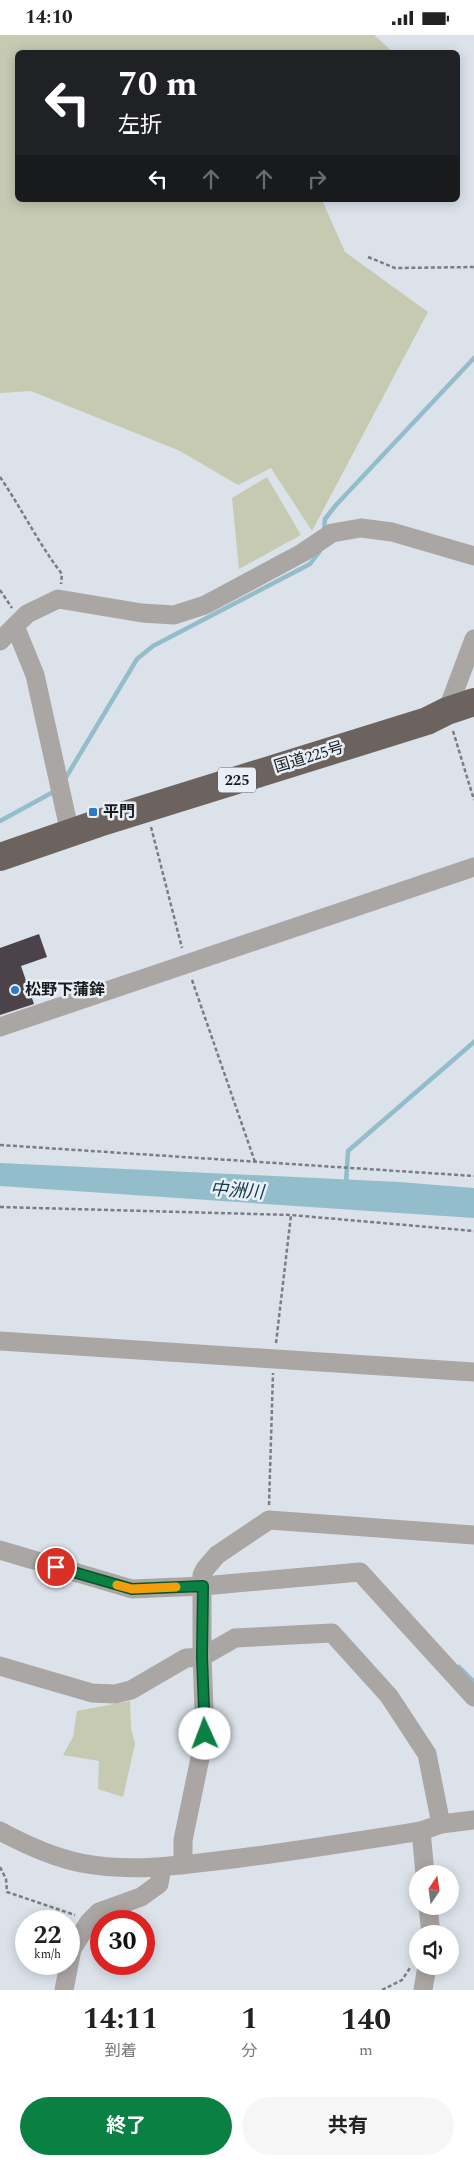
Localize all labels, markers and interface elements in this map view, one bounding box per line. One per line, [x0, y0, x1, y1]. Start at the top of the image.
text: 14:10 [25, 3, 73, 32]
text: 70 m [118, 58, 198, 111]
icon: left [35, 70, 100, 135]
text: 左折 [118, 109, 162, 142]
icon: left [144, 165, 172, 193]
icon: ahead [197, 165, 225, 193]
icon: ahead [250, 165, 278, 193]
icon: right [303, 165, 331, 193]
street label: 国道225号 [271, 735, 347, 779]
road number: 225 [218, 767, 256, 793]
place label: 平門 [103, 800, 135, 824]
marker: 平門 [87, 806, 99, 818]
place label: 松野下蒲鉾 [25, 978, 105, 1002]
marker: 松野下蒲鉾 [9, 984, 21, 996]
water label: 中洲川 [209, 1176, 267, 1206]
pin [35, 1546, 77, 1588]
icon: arrive [42, 1553, 70, 1581]
position arrow [178, 1707, 230, 1759]
north arrow [409, 1865, 459, 1915]
map controls [409, 1865, 459, 1975]
speed limit sign: 30 [90, 1910, 155, 1975]
text: 22 [33, 1917, 62, 1955]
button: sound [409, 1925, 459, 1975]
text: km/h [34, 1945, 61, 1964]
text: 14:11 [83, 1996, 158, 2042]
text: 1 [241, 1996, 258, 2042]
text: 140 [341, 1997, 391, 2043]
text: m [359, 2038, 373, 2062]
text: 到着 [104, 2039, 137, 2063]
text: 分 [241, 2039, 257, 2063]
button: 終了 [20, 2097, 232, 2155]
button: 共有 [242, 2097, 454, 2155]

